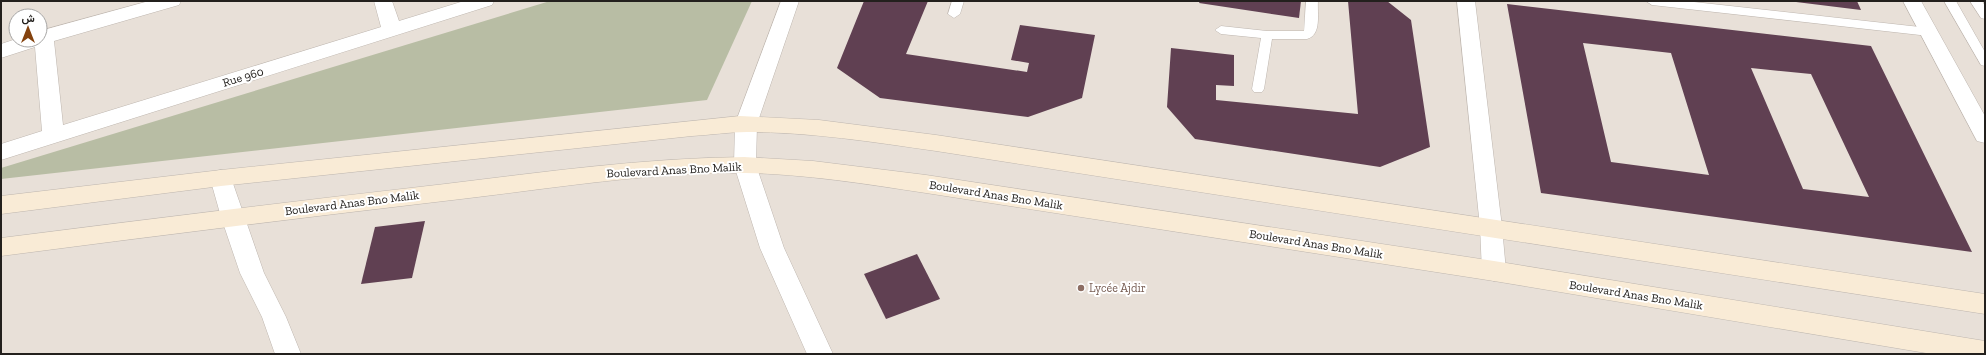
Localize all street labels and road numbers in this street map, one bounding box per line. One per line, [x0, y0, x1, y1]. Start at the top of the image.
street label: Rue 960 [221, 64, 265, 90]
street label: Boulevard Anas Bno Malik [606, 159, 743, 181]
street label: Boulevard Anas Bno Malik [928, 178, 1065, 213]
street label: Boulevard Anas Bno Malik [284, 188, 421, 218]
street label: Boulevard Anas Bno Malik [1248, 227, 1385, 262]
street label: Boulevard Anas Bno Malik [1568, 278, 1705, 313]

